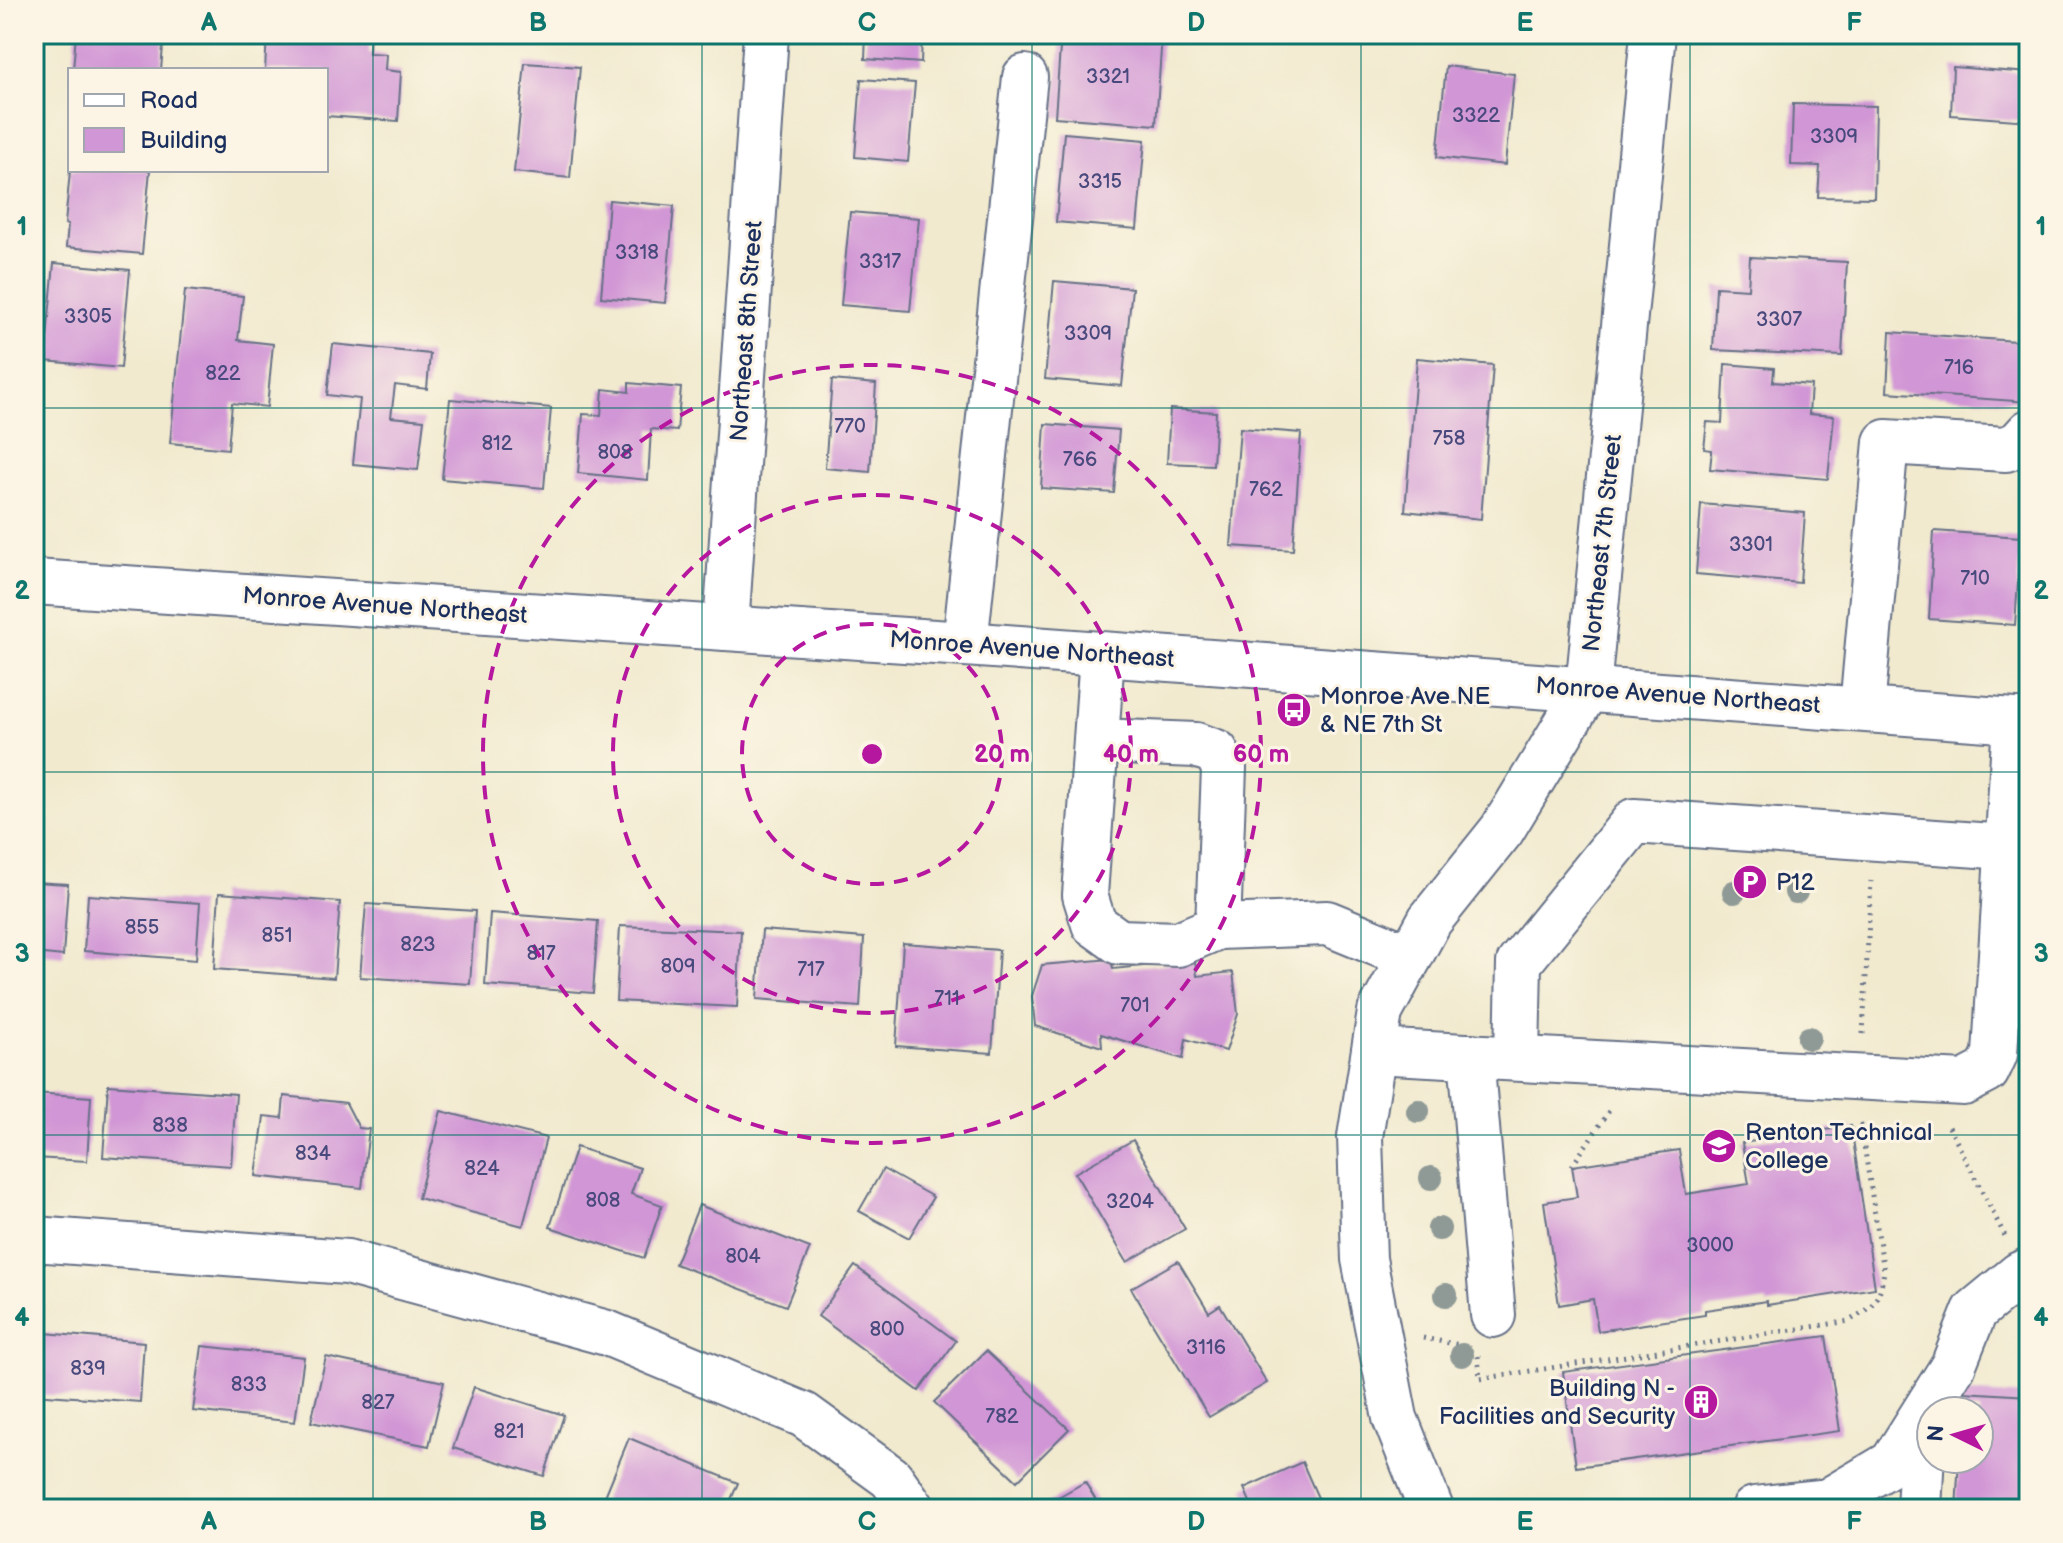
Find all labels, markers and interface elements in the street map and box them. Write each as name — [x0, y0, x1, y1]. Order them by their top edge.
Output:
text: A — [200, 8, 217, 39]
text: B — [529, 8, 547, 39]
text: C — [858, 8, 876, 39]
text: D — [1187, 8, 1205, 39]
text: E — [1517, 8, 1534, 39]
text: F — [1846, 8, 1862, 39]
house number: 3321 — [1086, 65, 1130, 89]
legend — [68, 68, 328, 172]
text: Road — [140, 86, 198, 115]
house number: 3322 — [1452, 104, 1500, 128]
house number: 3309 — [1810, 125, 1858, 149]
text: Building — [140, 126, 227, 155]
house number: 3315 — [1078, 170, 1122, 194]
text: 1 — [17, 212, 27, 243]
text: 1 — [2036, 212, 2046, 243]
street label: Northeast 8th Street — [724, 219, 769, 442]
house number: 3318 — [615, 241, 659, 265]
house number: 3317 — [859, 250, 901, 274]
house number: 3305 — [64, 305, 112, 329]
house number: 3307 — [1756, 308, 1802, 332]
house number: 3309 — [1064, 322, 1112, 346]
house number: 716 — [1944, 356, 1974, 380]
house number: 822 — [205, 362, 241, 386]
house number: 770 — [834, 415, 866, 439]
house number: 758 — [1433, 427, 1465, 451]
house number: 812 — [481, 432, 513, 456]
street label: Northeast 7th Street — [1577, 432, 1628, 653]
house number: 808 — [597, 441, 633, 465]
house number: 766 — [1063, 448, 1097, 472]
house number: 762 — [1249, 478, 1283, 502]
house number: 3301 — [1729, 533, 1773, 557]
house number: 710 — [1960, 567, 1990, 591]
text: 2 — [14, 576, 30, 607]
text: 2 — [2033, 576, 2049, 607]
street label: Monroe Avenue Northeast — [241, 581, 529, 630]
street label: Monroe Avenue Northeast — [888, 625, 1176, 674]
street label: Monroe Avenue Northeast — [1534, 671, 1822, 720]
place label: Monroe Ave NE & NE 7th St — [1320, 682, 1490, 739]
bus stop icon: Monroe Ave NE & NE 7th St — [1275, 691, 1313, 729]
centre of rings — [858, 740, 886, 768]
text: 20 m — [974, 740, 1030, 769]
text: 40 m — [1103, 740, 1159, 769]
text: 60 m — [1233, 740, 1289, 769]
parking icon: P12 — [1731, 863, 1769, 901]
place label: P12 — [1776, 868, 1815, 897]
house number: 855 — [125, 916, 159, 940]
house number: 851 — [262, 924, 292, 948]
house number: 823 — [400, 933, 436, 957]
text: 3 — [14, 939, 30, 970]
text: 3 — [2033, 939, 2049, 970]
house number: 817 — [526, 942, 556, 966]
house number: 809 — [661, 955, 695, 979]
house number: 717 — [797, 958, 825, 982]
house number: 711 — [934, 987, 960, 1011]
house number: 701 — [1120, 994, 1150, 1018]
house number: 838 — [152, 1114, 188, 1138]
place label: Renton Technical College — [1745, 1118, 1932, 1175]
school or university icon: Renton Technical College — [1700, 1127, 1738, 1165]
house number: 834 — [295, 1142, 331, 1166]
house number: 824 — [464, 1157, 500, 1181]
house number: 808 — [585, 1189, 621, 1213]
house number: 3204 — [1106, 1190, 1154, 1214]
house number: 3000 — [1686, 1234, 1734, 1258]
house number: 804 — [725, 1245, 761, 1269]
text: 4 — [14, 1303, 30, 1334]
text: 4 — [2033, 1303, 2049, 1334]
house number: 800 — [869, 1318, 905, 1342]
house number: 3116 — [1186, 1336, 1226, 1360]
house number: 839 — [70, 1357, 106, 1381]
house number: 833 — [231, 1373, 267, 1397]
place label: Building N - Facilities and Security — [1439, 1374, 1675, 1431]
building icon: Building N - Facilities and Security — [1682, 1383, 1720, 1421]
house number: 827 — [361, 1391, 395, 1415]
north arrow — [1915, 1395, 1995, 1475]
house number: 782 — [985, 1405, 1019, 1429]
house number: 821 — [494, 1420, 524, 1444]
text: N — [1922, 1424, 1951, 1443]
text: A — [200, 1507, 217, 1538]
text: B — [529, 1507, 547, 1538]
text: C — [858, 1507, 876, 1538]
text: D — [1187, 1507, 1205, 1538]
text: E — [1517, 1507, 1534, 1538]
text: F — [1846, 1507, 1862, 1538]

